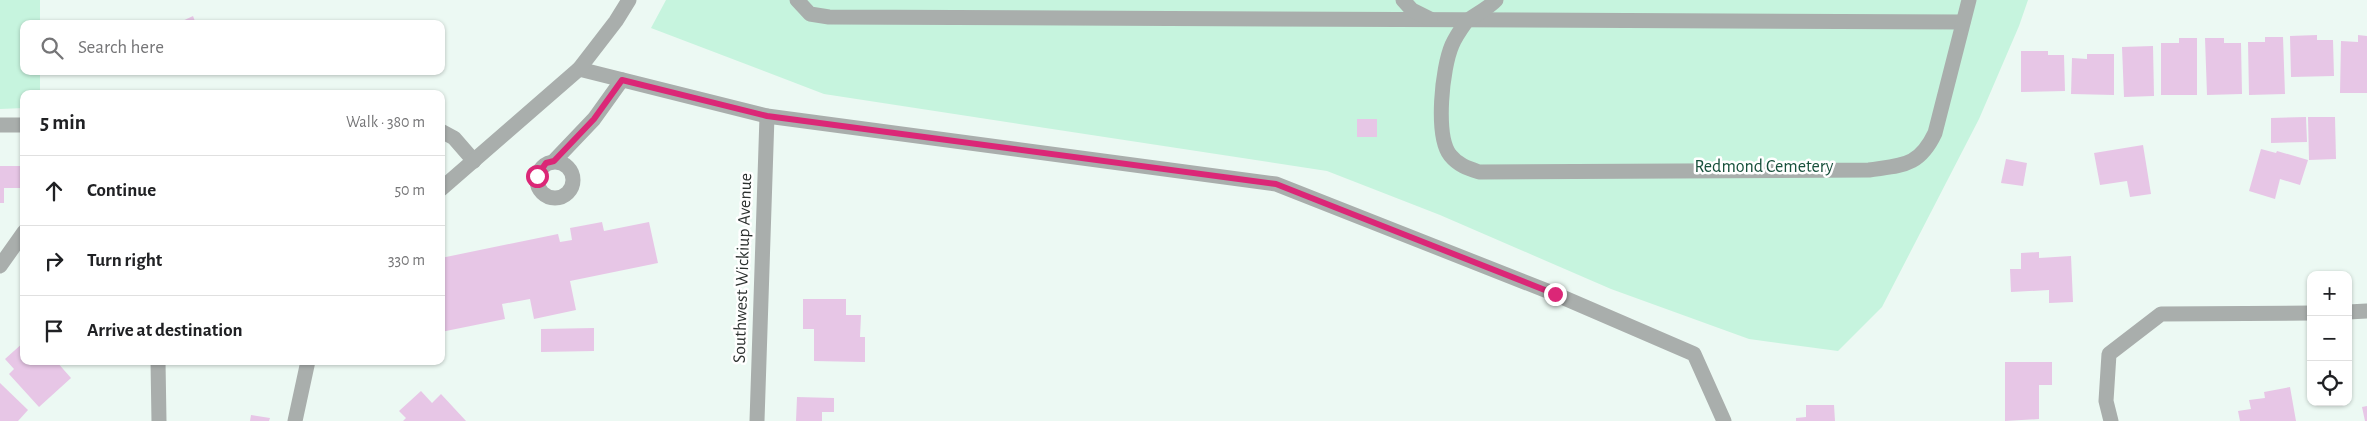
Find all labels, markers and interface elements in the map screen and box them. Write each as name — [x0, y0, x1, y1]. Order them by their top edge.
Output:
search box — [20, 20, 445, 75]
icon: search — [38, 34, 66, 62]
text: Search here — [78, 38, 164, 57]
text: 5 min — [40, 112, 86, 133]
text: Walk · 380 m — [346, 114, 425, 130]
park label: Redmond Cemetery — [1694, 158, 1834, 176]
route start — [526, 165, 549, 188]
street label: Southwest Wickiup Avenue — [731, 173, 755, 363]
icon: ahead — [40, 177, 68, 205]
text: Continue — [87, 181, 156, 200]
text: 50 m — [394, 182, 425, 198]
icon: right — [40, 247, 68, 275]
text: Turn right — [87, 251, 162, 270]
text: 330 m — [388, 252, 425, 268]
map controls — [2307, 271, 2352, 406]
button: + — [2307, 271, 2352, 316]
route end — [1544, 283, 1567, 306]
button: − — [2307, 316, 2352, 361]
icon: arrive — [40, 317, 68, 345]
text: Arrive at destination — [87, 321, 243, 340]
button: locate — [2307, 361, 2352, 406]

